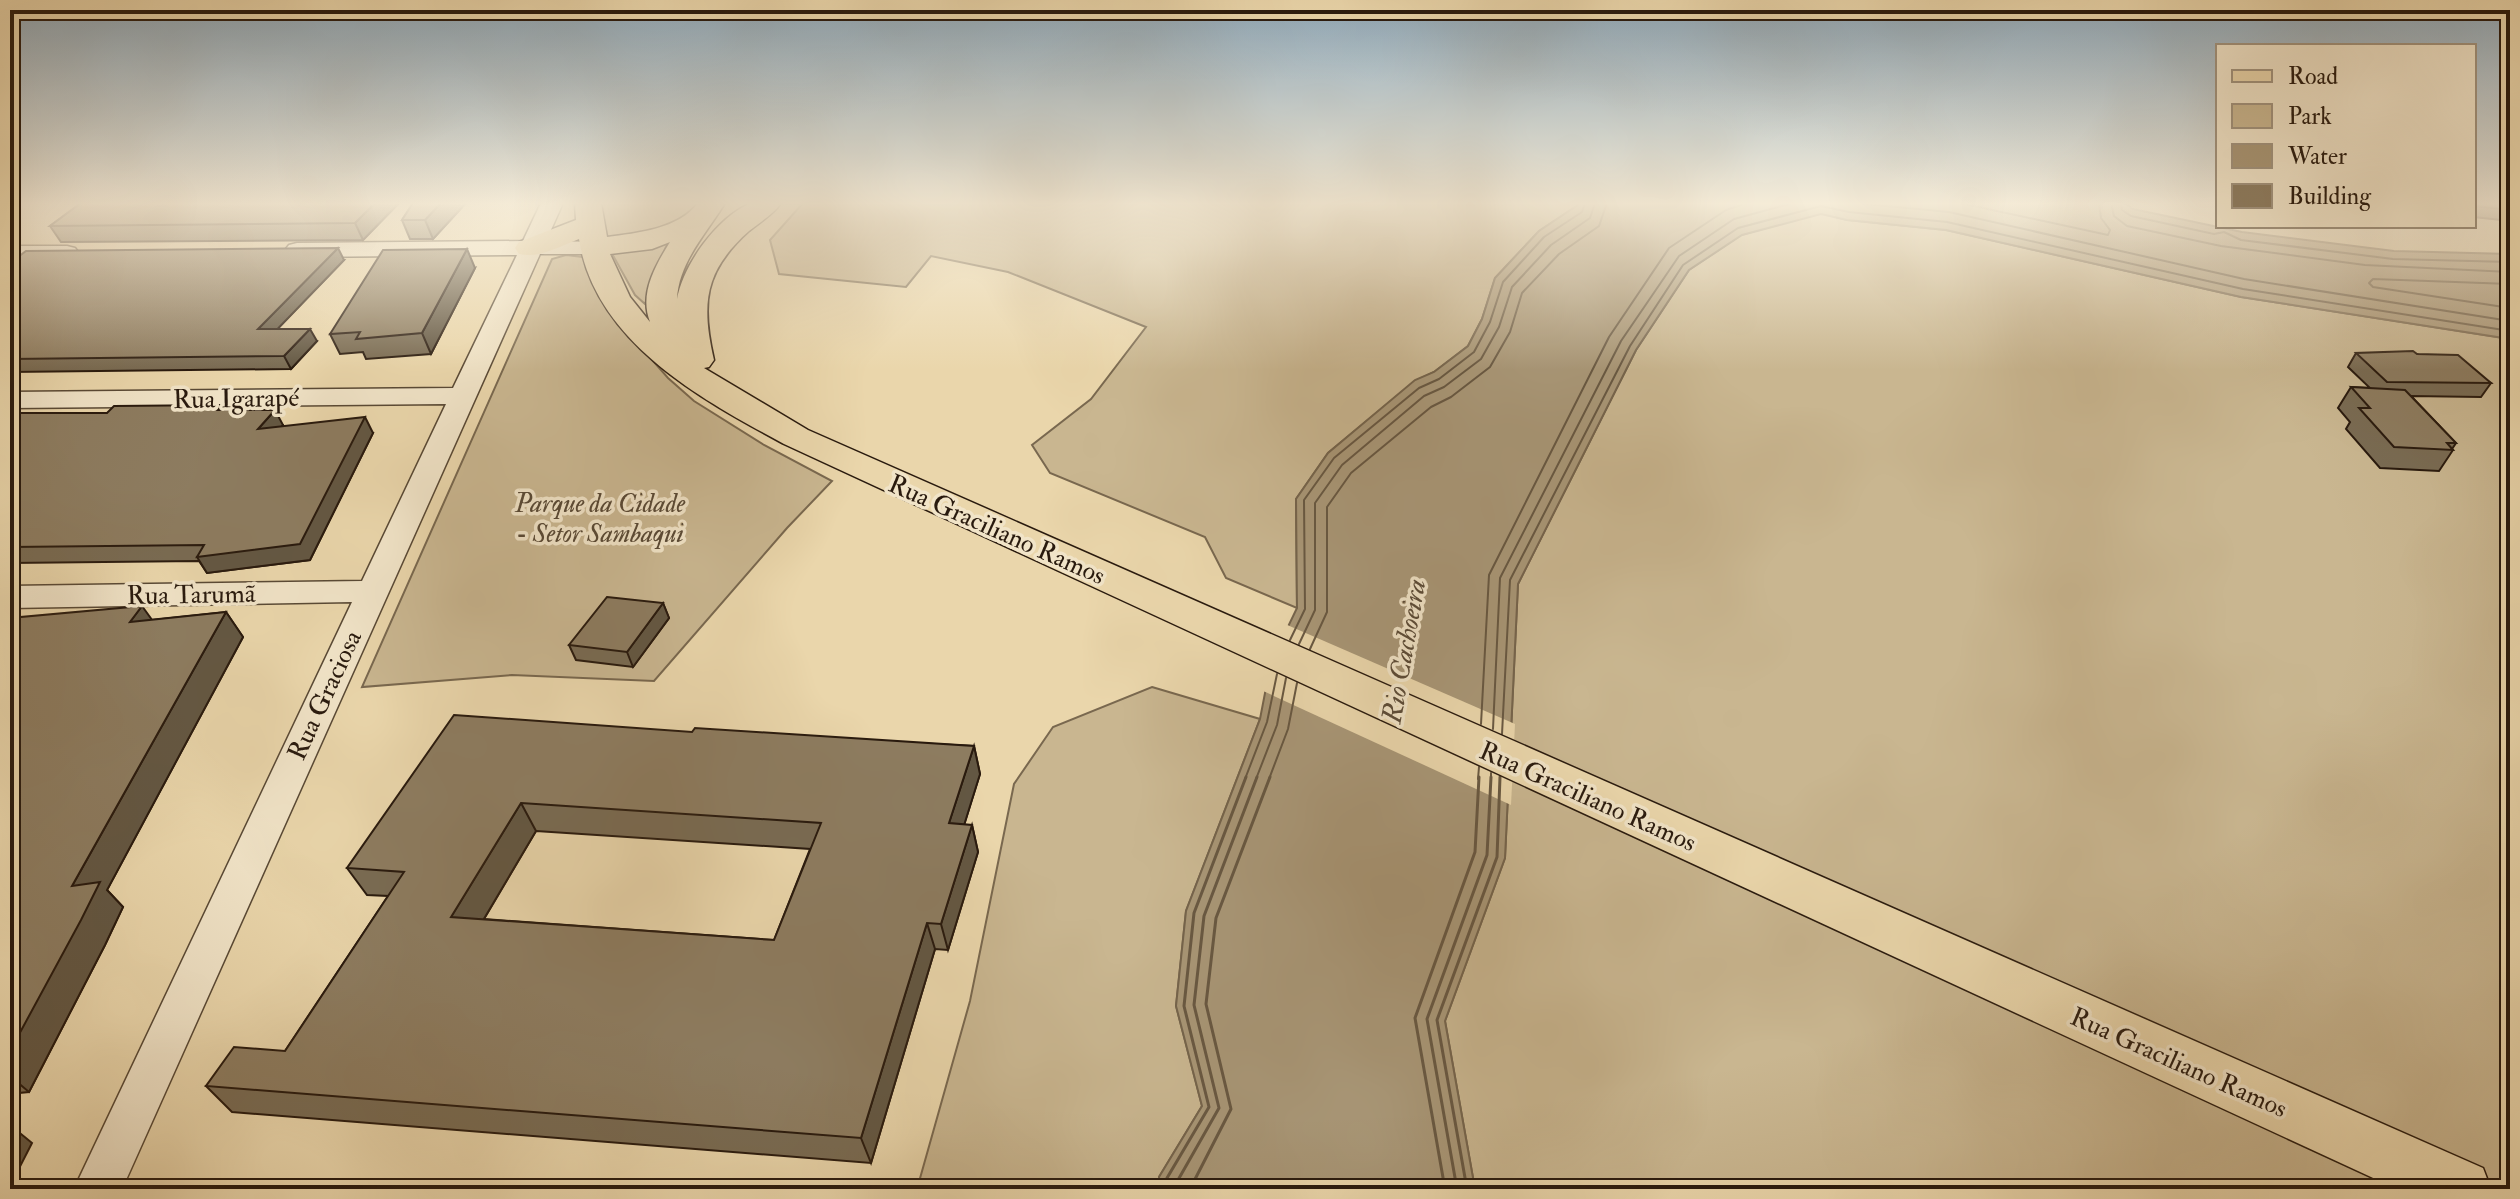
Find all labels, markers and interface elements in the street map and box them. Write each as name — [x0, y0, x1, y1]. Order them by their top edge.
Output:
legend — [2216, 44, 2476, 228]
text: Road — [2288, 61, 2338, 92]
text: Park — [2288, 101, 2332, 132]
text: Water — [2287, 141, 2347, 172]
text: Building — [2288, 181, 2372, 212]
street label: Rua Igarapé — [173, 382, 300, 417]
street label: Rua Graciliano Ramos — [883, 468, 1110, 592]
park label: Parque da Cidade - Setor Sambaqui — [514, 488, 686, 550]
water label: Rio Cachoeira — [1374, 576, 1434, 727]
street label: Rua Tarumã — [126, 578, 256, 612]
street label: Rua Graciosa — [281, 625, 369, 765]
street label: Rua Graciliano Ramos — [1474, 735, 1701, 859]
street label: Rua Graciliano Ramos — [2065, 1001, 2292, 1125]

